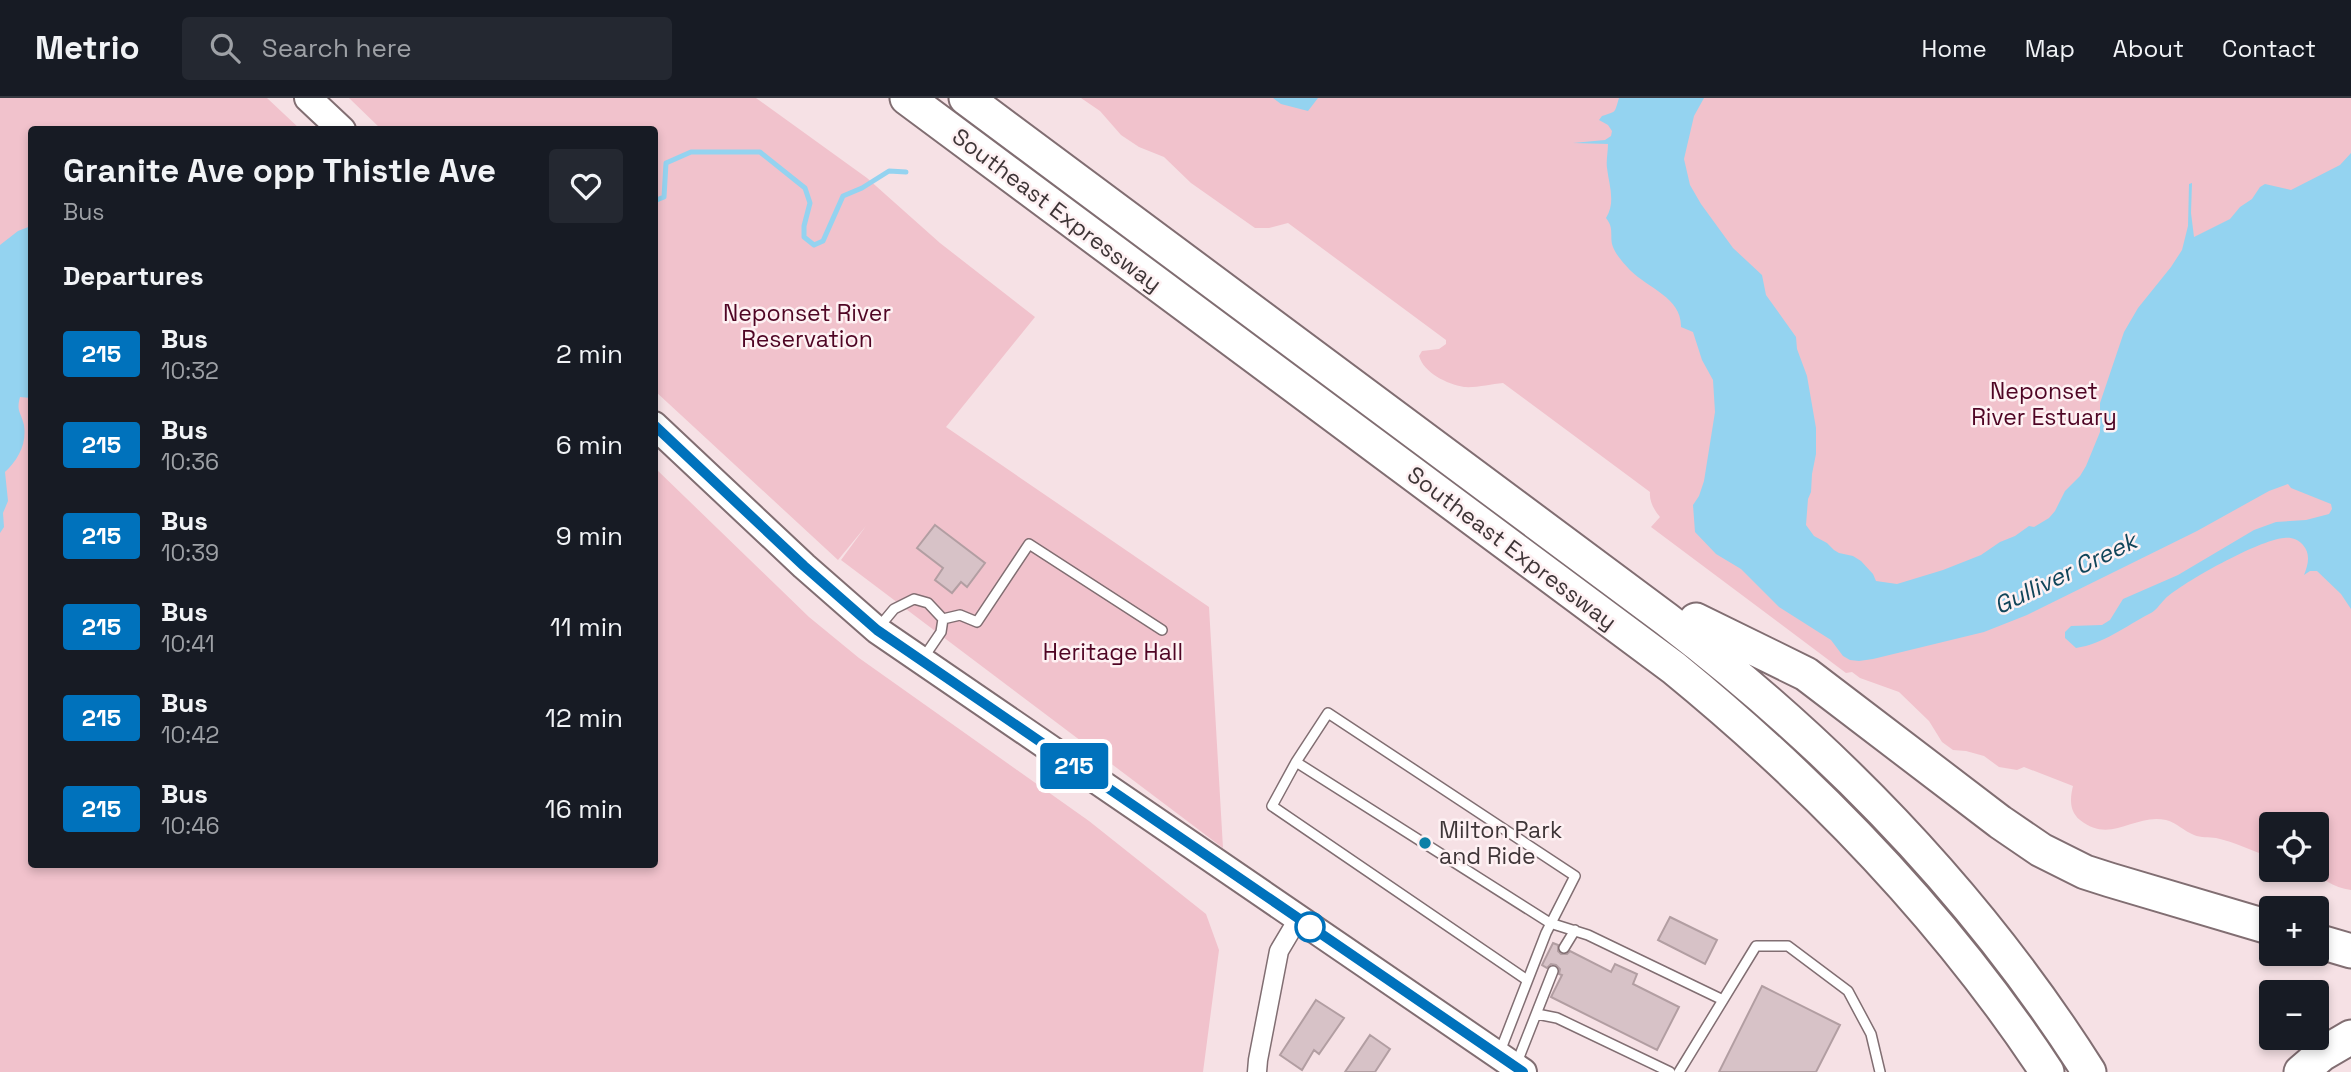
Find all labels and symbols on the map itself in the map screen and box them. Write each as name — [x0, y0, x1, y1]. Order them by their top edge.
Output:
street label: Southeast Expressway — [946, 121, 1168, 299]
park label: Neponset River Reservation — [723, 298, 891, 354]
park label: Neponset River Estuary — [1971, 376, 2117, 432]
street label: Southeast Expressway — [1401, 459, 1623, 637]
water label: Gulliver Creek — [1988, 524, 2144, 621]
park label: Heritage Hall — [1043, 637, 1183, 667]
line badge: 215 — [1034, 743, 1114, 789]
place label: Milton Park and Ride — [1439, 815, 1562, 871]
marker: Milton Park and Ride — [1417, 835, 1433, 851]
unlabelled marker — [1295, 912, 1325, 942]

